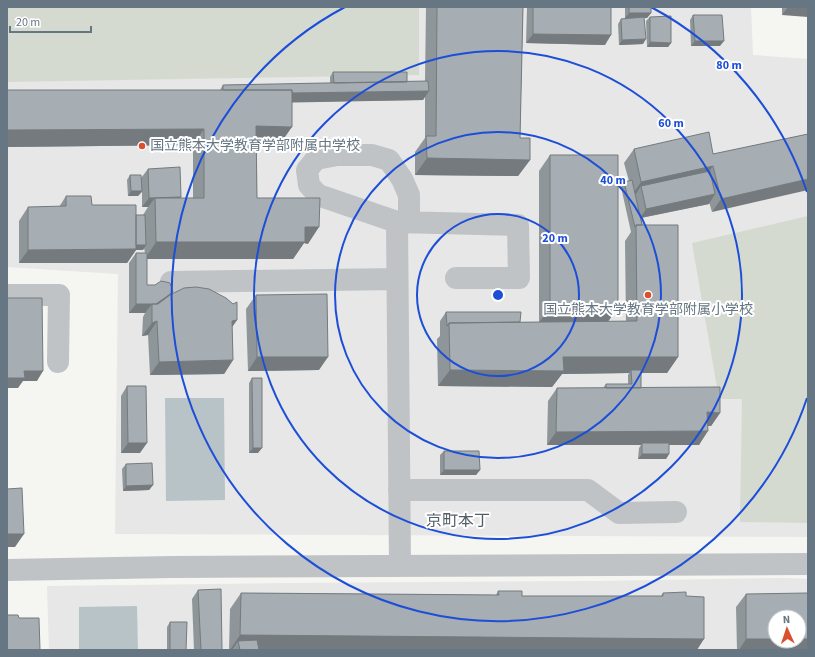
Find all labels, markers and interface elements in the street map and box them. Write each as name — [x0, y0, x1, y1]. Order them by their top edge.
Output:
scale bar — [10, 8, 91, 34]
text: 20 m — [16, 14, 40, 31]
text: 80 m — [716, 57, 742, 74]
text: 60 m — [658, 115, 684, 132]
place label: 国立熊本大学教育学部附属中学校 — [150, 136, 360, 156]
marker: 国立熊本大学教育学部附属中学校 — [137, 141, 147, 151]
text: 40 m — [600, 172, 626, 189]
text: 20 m — [542, 230, 568, 247]
centre of rings — [491, 288, 505, 302]
marker: 国立熊本大学教育学部附属小学校 — [643, 290, 653, 300]
place label: 国立熊本大学教育学部附属小学校 — [543, 300, 753, 320]
district label: 京町本丁 — [426, 510, 490, 532]
north arrow — [767, 609, 807, 649]
text: N — [782, 612, 791, 627]

